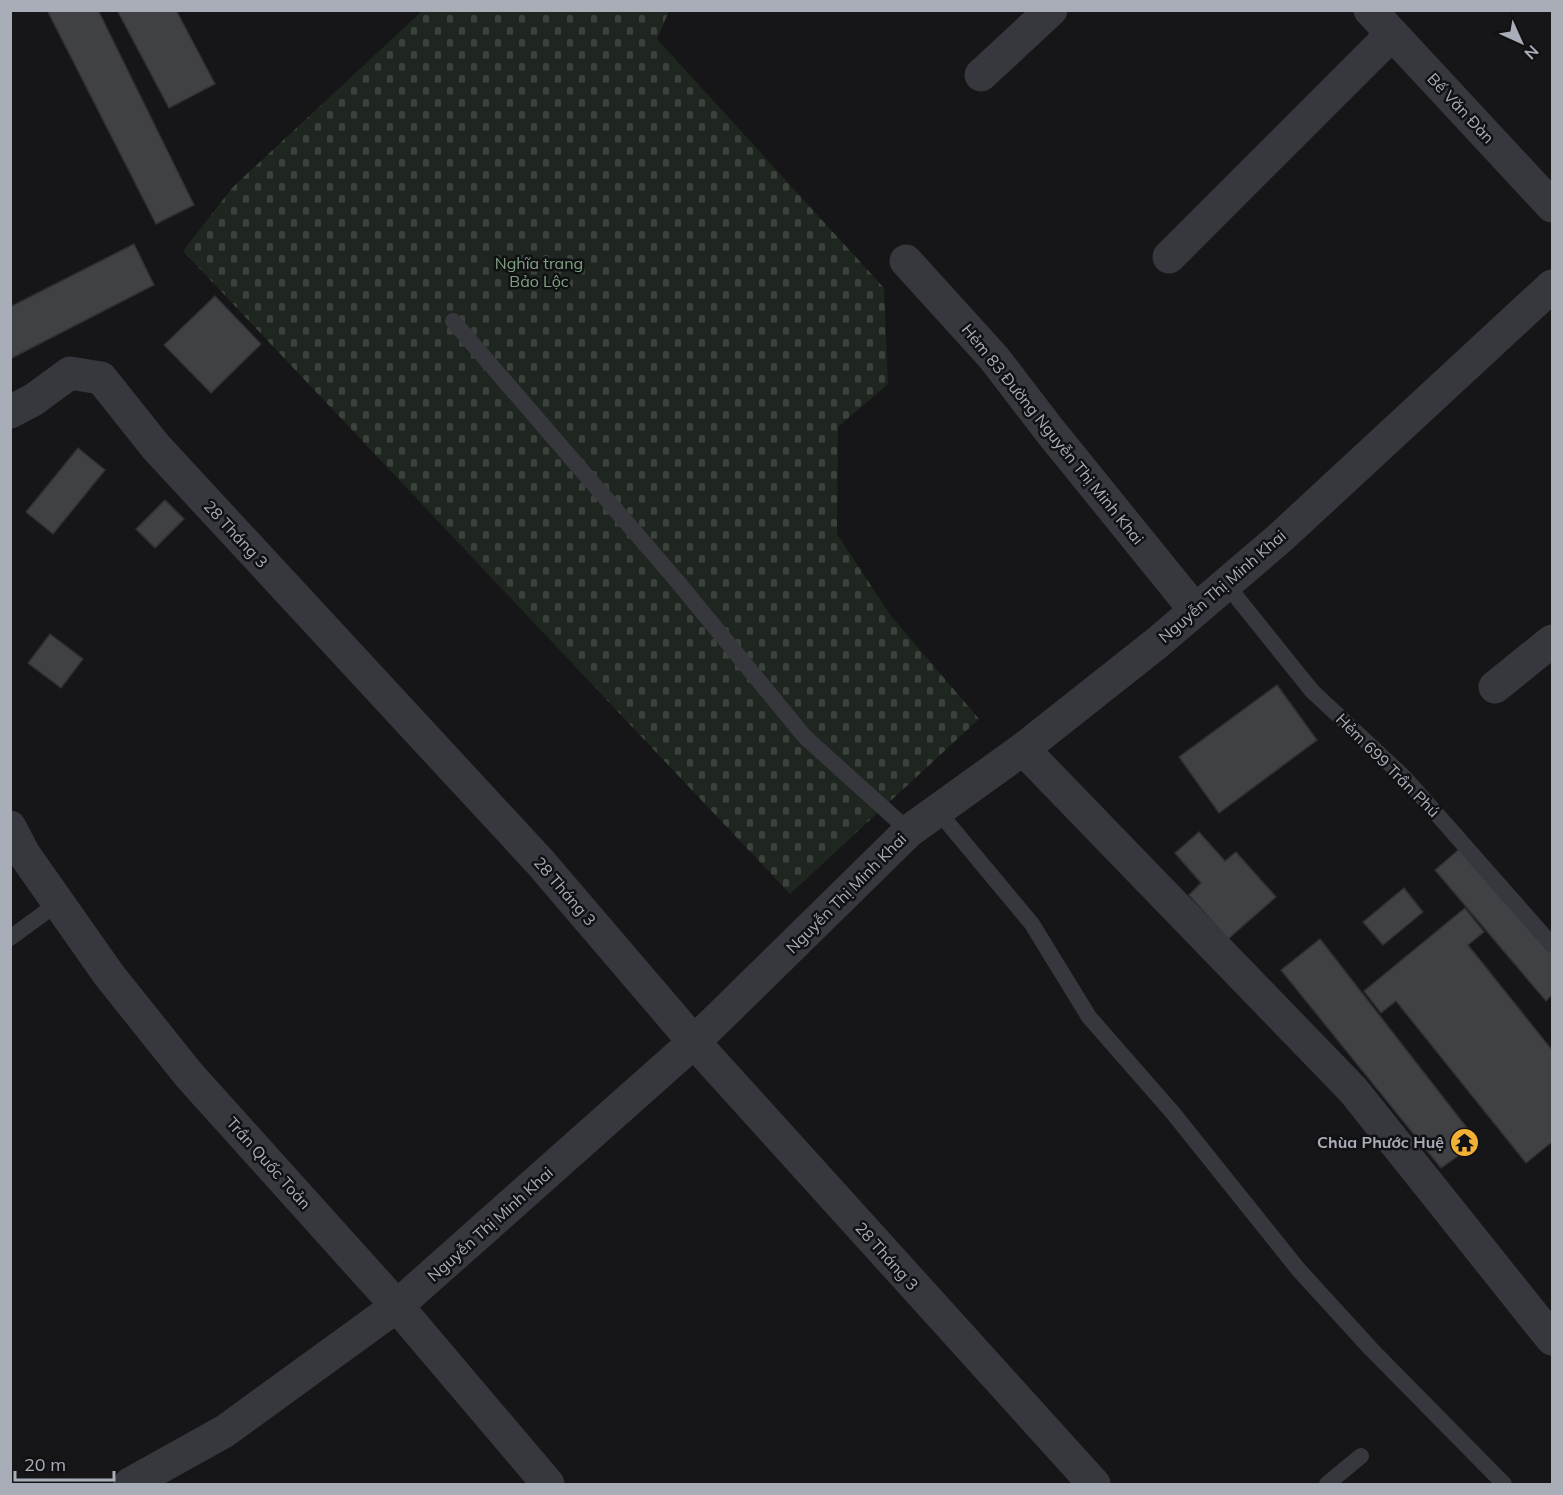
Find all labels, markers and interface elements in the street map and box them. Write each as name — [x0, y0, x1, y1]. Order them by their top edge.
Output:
north arrow — [1491, 12, 1551, 72]
text: N — [1520, 41, 1543, 64]
street label: Bế Văn Đàn — [1423, 69, 1499, 147]
park label: Nghĩa trang Bảo Lộc — [495, 253, 583, 291]
street label: Hẻm 83 Đường Nguyễn Thị Minh Khai — [958, 320, 1148, 548]
street label: 28 Tháng 3 — [200, 496, 272, 572]
street label: Nguyễn Thị Minh Khai — [1154, 525, 1290, 647]
street label: Hẻm 699 Trần Phú — [1332, 709, 1444, 821]
street label: Nguyễn Thị Minh Khai — [782, 829, 910, 957]
street label: 28 Tháng 3 — [530, 852, 600, 930]
street label: Trần Quốc Toản — [222, 1113, 316, 1213]
temple icon: Chùa Phước Huệ — [1449, 1126, 1481, 1158]
place label: Chùa Phước Huệ — [1317, 1132, 1444, 1152]
street label: Nguyễn Thị Minh Khai — [423, 1162, 557, 1286]
street label: 28 Tháng 3 — [851, 1218, 923, 1294]
scale bar — [15, 1444, 114, 1482]
text: 20 m — [24, 1453, 66, 1476]

